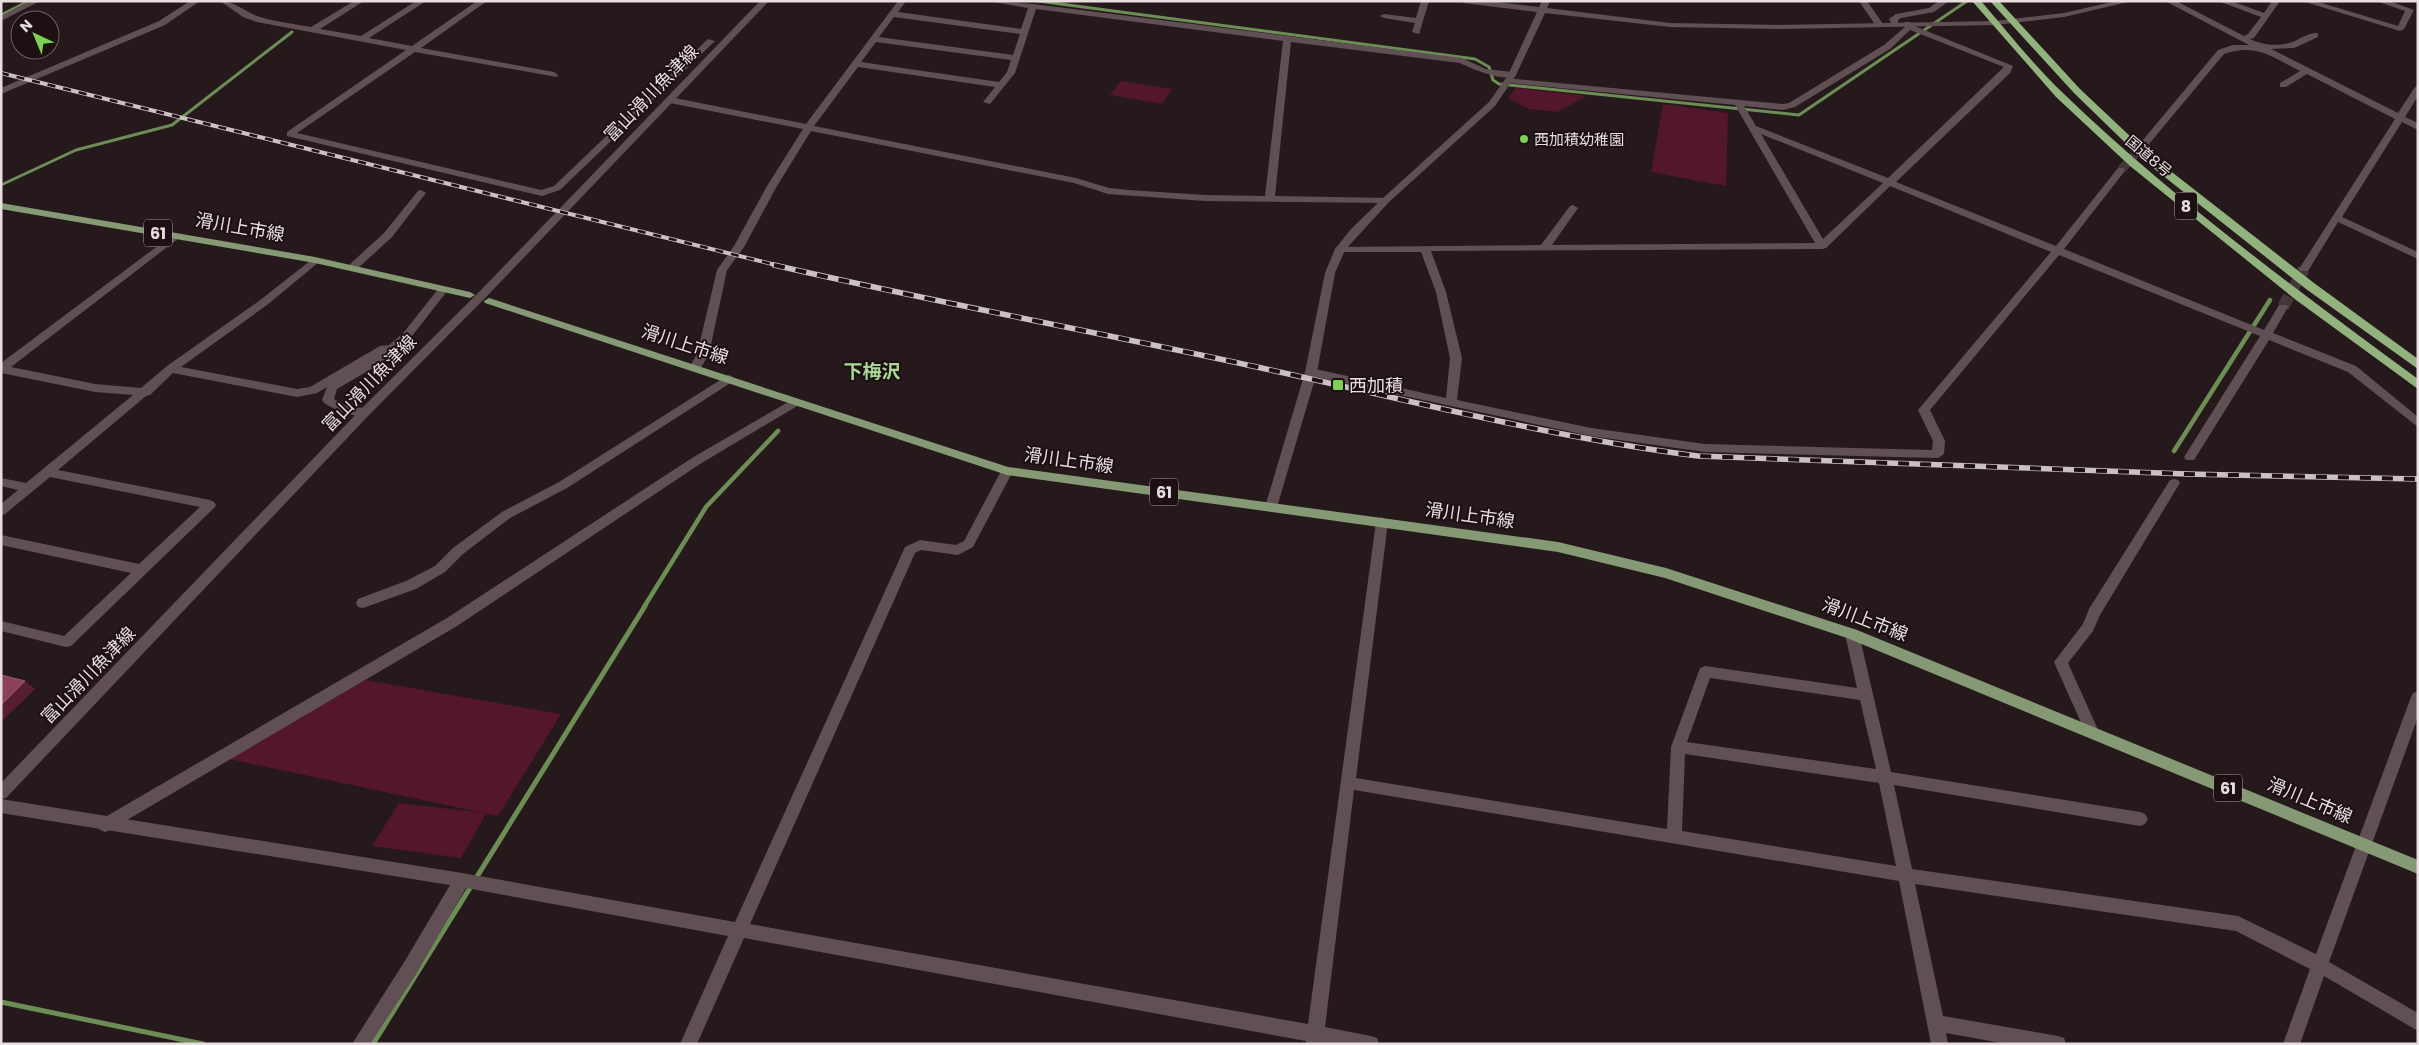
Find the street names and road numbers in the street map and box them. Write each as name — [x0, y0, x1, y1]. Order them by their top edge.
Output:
street label: 富山滑川魚津線 — [598, 39, 704, 147]
street label: 国道8号 — [2121, 130, 2177, 182]
road number: 8 — [2175, 192, 2197, 220]
street label: 滑川上市線 — [194, 207, 286, 247]
road number: 61 — [144, 220, 172, 247]
street label: 滑川上市線 — [638, 318, 732, 370]
street label: 富山滑川魚津線 — [316, 329, 422, 437]
street label: 滑川上市線 — [1023, 441, 1115, 479]
road number: 61 — [1150, 478, 1178, 506]
street label: 滑川上市線 — [1424, 496, 1516, 534]
street label: 滑川上市線 — [1819, 591, 1911, 647]
street label: 富山滑川魚津線 — [35, 621, 141, 729]
street label: 滑川上市線 — [2264, 771, 2356, 829]
road number: 61 — [2214, 774, 2242, 801]

